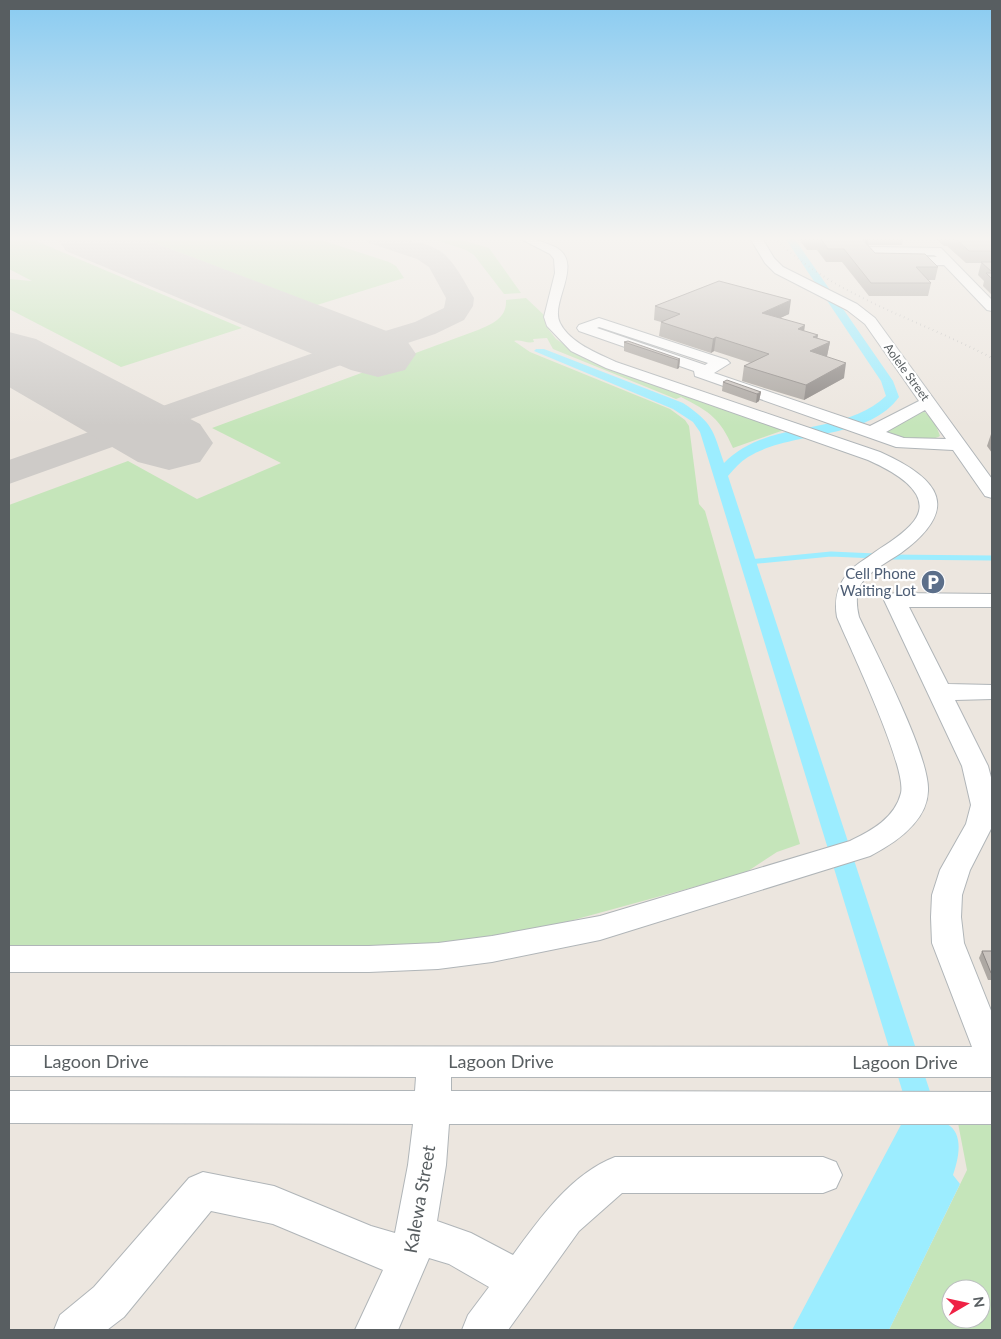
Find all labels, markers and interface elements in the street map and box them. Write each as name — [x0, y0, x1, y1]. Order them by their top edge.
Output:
street label: Aolele Street — [881, 340, 933, 404]
place label: Cell Phone Waiting Lot — [840, 564, 917, 599]
parking icon: Cell Phone Waiting Lot — [920, 569, 946, 595]
street label: Lagoon Drive — [43, 1050, 149, 1072]
street label: Lagoon Drive — [448, 1050, 554, 1072]
street label: Lagoon Drive — [852, 1051, 958, 1073]
street label: Kalewa Street — [399, 1143, 439, 1255]
north arrow — [941, 1279, 991, 1329]
text: N — [970, 1295, 989, 1309]

